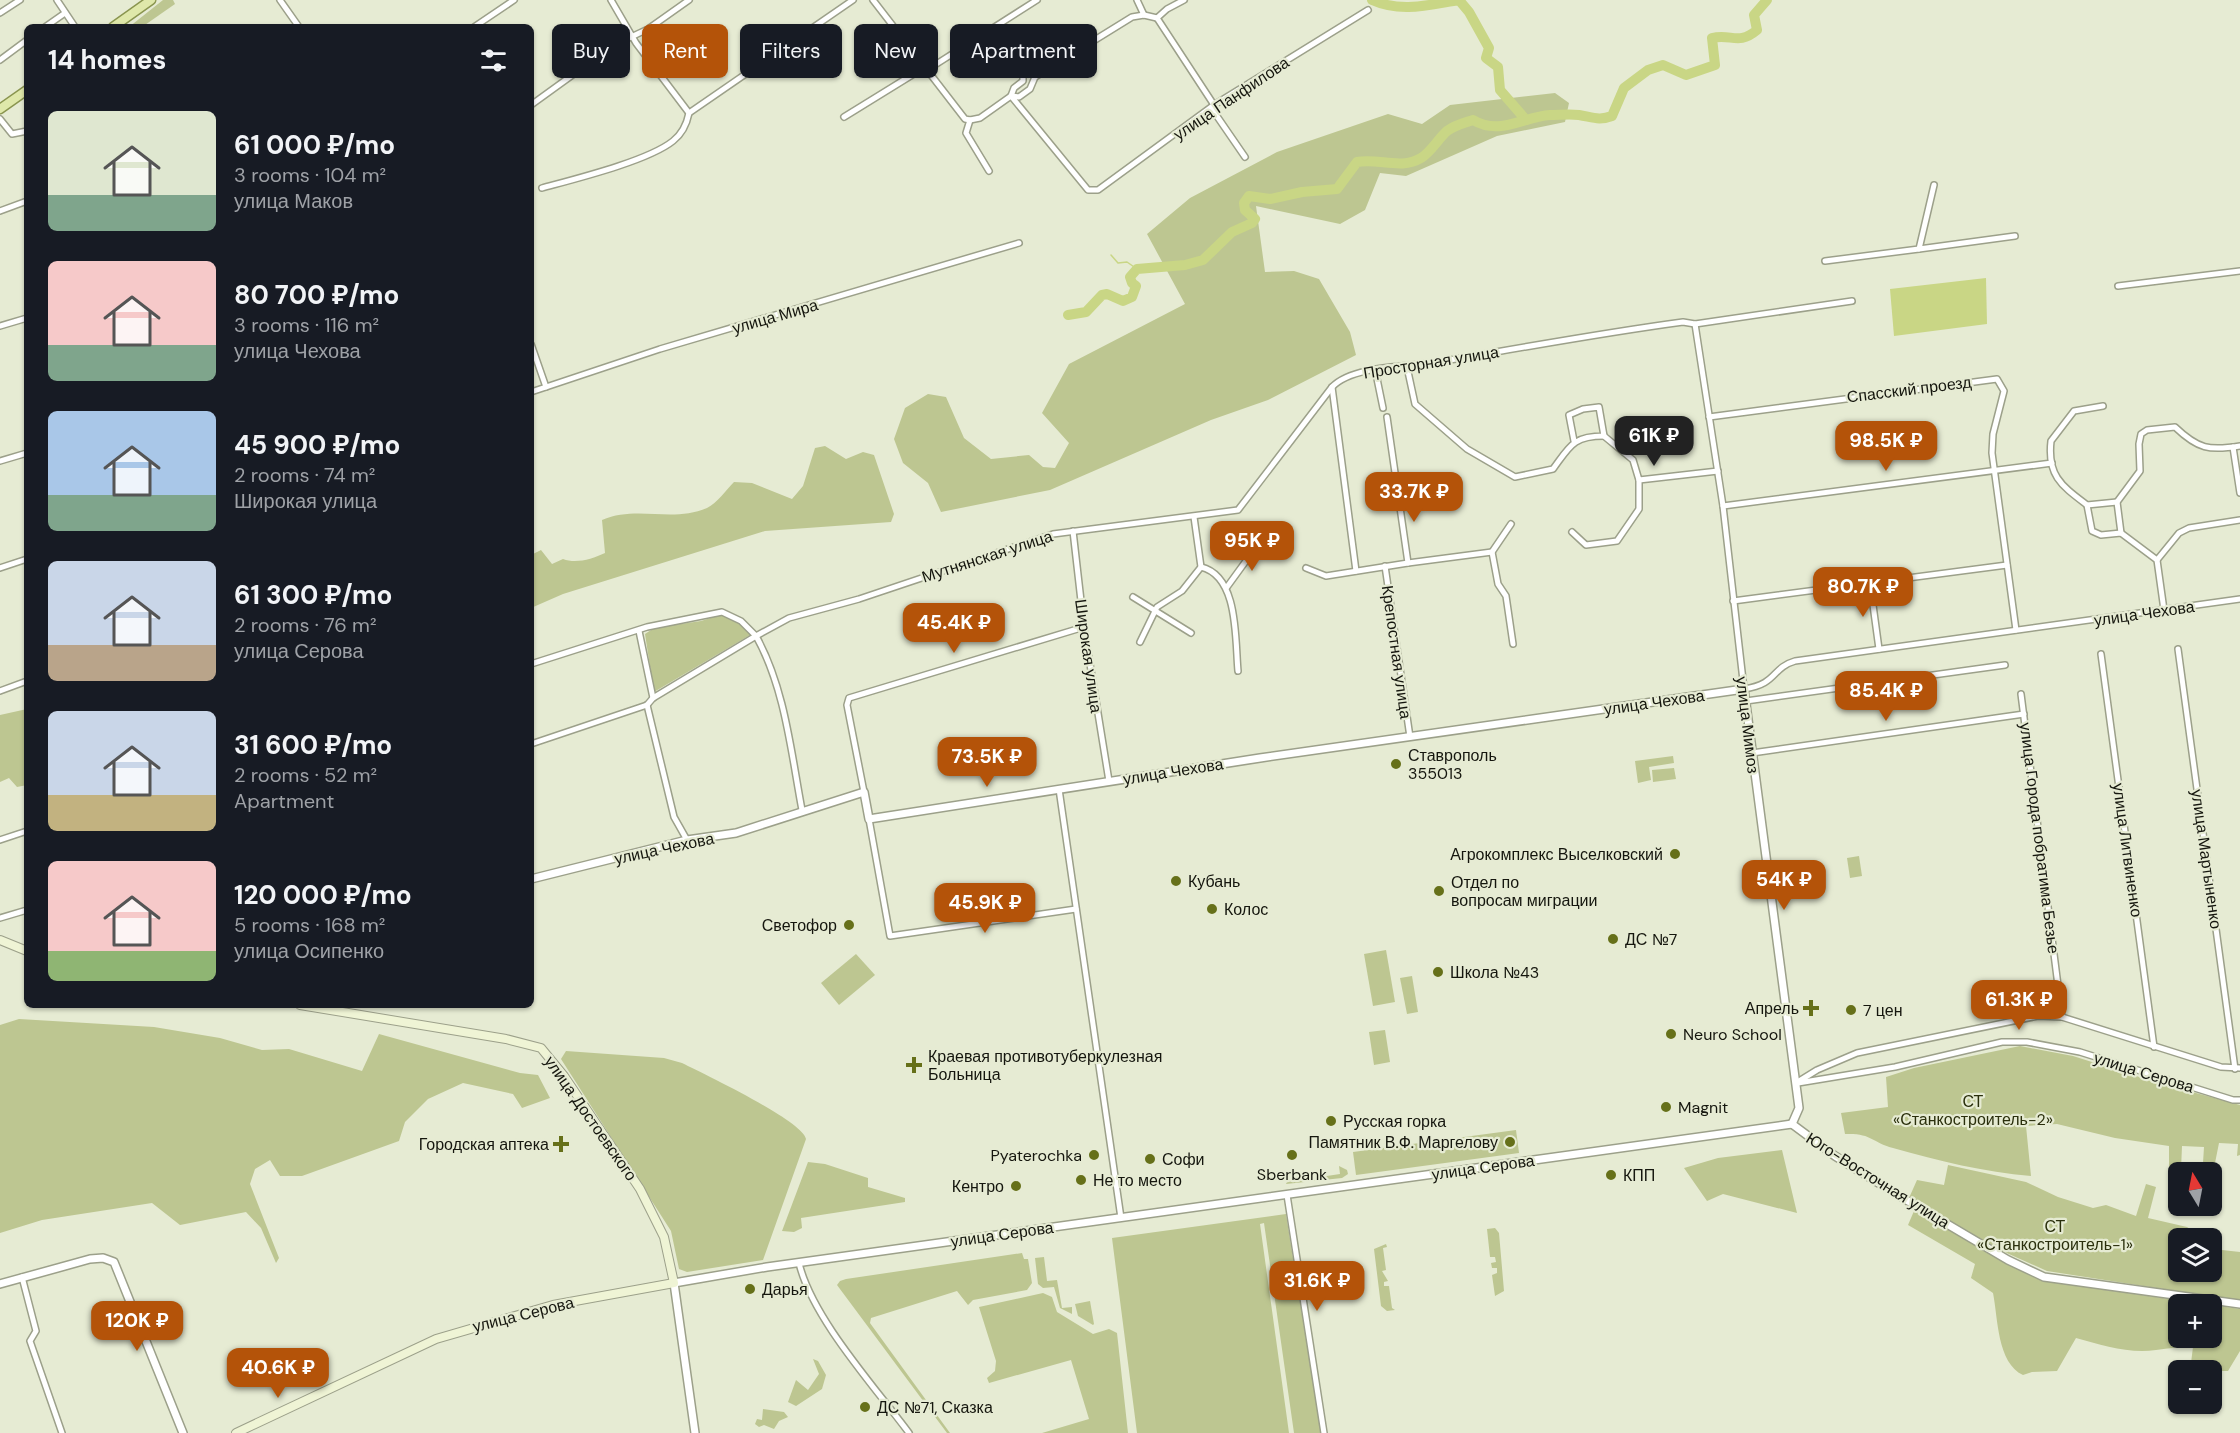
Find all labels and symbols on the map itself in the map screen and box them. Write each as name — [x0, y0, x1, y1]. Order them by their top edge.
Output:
street label: улица Панфилова — [1169, 52, 1293, 145]
street label: улица Мира — [730, 294, 821, 339]
street label: Просторная улица — [1362, 341, 1500, 384]
street label: Спасский проезд — [1845, 371, 1973, 408]
pin: 61K ₽ — [1612, 416, 1696, 467]
pin: 98.5K ₽ — [1831, 421, 1941, 472]
pin: 33.7K ₽ — [1359, 472, 1469, 523]
pin: 95K ₽ — [1210, 521, 1294, 572]
street label: Мутнянская улица — [919, 525, 1055, 588]
pin: 80.7K ₽ — [1808, 567, 1918, 618]
street label: Крепостная улица — [1377, 584, 1416, 720]
street label: улица Чехова — [2092, 596, 2196, 631]
street label: Широкая улица — [1070, 598, 1107, 714]
pin: 45.4K ₽ — [899, 603, 1009, 654]
pin: 85.4K ₽ — [1831, 671, 1941, 722]
street label: улица Мимоз — [1731, 675, 1764, 775]
street label: улица Чехова — [1602, 685, 1706, 720]
street label: улица Города побратима Безье — [2015, 721, 2064, 955]
pin: 73.5K ₽ — [932, 737, 1042, 788]
place label: Ставрополь 355013 — [1408, 745, 1497, 784]
street label: улица Чехова — [1121, 753, 1225, 790]
marker: Ставрополь 355013 — [1389, 757, 1403, 771]
street label: улица Литвиненко — [2108, 782, 2147, 919]
street label: улица Мартыненко — [2186, 788, 2227, 930]
street label: улица Чехова — [612, 828, 716, 869]
place label: Агрокомплекс Выселковский — [1450, 844, 1663, 865]
marker: Агрокомплекс Выселковский — [1668, 847, 1682, 861]
pin: 54K ₽ — [1742, 860, 1826, 911]
place label: Кубань — [1188, 871, 1240, 892]
place label: Отдел по вопросам миграции — [1451, 872, 1597, 911]
marker: Кубань — [1169, 874, 1183, 888]
pin: 45.9K ₽ — [930, 883, 1040, 934]
marker: Отдел по вопросам миграции — [1432, 884, 1446, 898]
place label: Колос — [1224, 899, 1268, 920]
marker: Колос — [1205, 902, 1219, 916]
place label: Светофор — [762, 915, 837, 936]
marker: Светофор — [842, 918, 856, 932]
place label: ДС №7 — [1625, 929, 1677, 950]
marker: ДС №7 — [1606, 932, 1620, 946]
place label: Школа №43 — [1450, 962, 1539, 983]
marker: Школа №43 — [1431, 965, 1445, 979]
pin: 61.3K ₽ — [1964, 980, 2074, 1031]
place label: Апрель — [1745, 998, 1799, 1019]
place label: 7 цен — [1863, 1000, 1903, 1021]
marker: Апрель — [1804, 1001, 1818, 1015]
marker: 7 цен — [1844, 1003, 1858, 1017]
place label: Neuro School — [1683, 1024, 1782, 1045]
marker: Neuro School — [1664, 1027, 1678, 1041]
place label: Краевая противотуберкулезная Больница — [928, 1046, 1162, 1085]
street label: улица Серова — [2091, 1047, 2197, 1098]
street label: улица Достоевского — [540, 1052, 642, 1185]
marker: Краевая противотуберкулезная Больница — [905, 1056, 923, 1074]
park label: СТ «Станкостроитель-2» — [1893, 1091, 2053, 1130]
place label: Magnit — [1678, 1097, 1728, 1118]
marker: Magnit — [1659, 1100, 1673, 1114]
place label: Русская горка — [1343, 1111, 1446, 1132]
marker: Русская горка — [1324, 1114, 1338, 1128]
street label: Юго-Восточная улица — [1802, 1128, 1954, 1233]
place label: Памятник В.Ф. Маргелову — [1308, 1132, 1498, 1153]
place label: Городская аптека — [419, 1134, 549, 1155]
marker: Памятник В.Ф. Маргелову — [1503, 1135, 1517, 1149]
marker: Городская аптека — [554, 1137, 568, 1151]
place label: Pyaterochka — [991, 1145, 1082, 1166]
marker: Pyaterochka — [1087, 1148, 1101, 1162]
marker: Sberbank — [1285, 1148, 1299, 1162]
place label: Софи — [1162, 1149, 1205, 1170]
street label: улица Серова — [1430, 1150, 1536, 1185]
marker: Софи — [1143, 1152, 1157, 1166]
north arrow — [2168, 1162, 2222, 1216]
place label: Sberbank — [1257, 1164, 1327, 1185]
place label: КПП — [1623, 1165, 1655, 1186]
marker: КПП — [1604, 1168, 1618, 1182]
place label: Не то место — [1093, 1170, 1182, 1191]
marker: Не то место — [1074, 1173, 1088, 1187]
place label: Кентро — [952, 1176, 1004, 1197]
marker: Кентро — [1009, 1179, 1023, 1193]
park label: СТ «Станкостроитель-1» — [1977, 1216, 2133, 1255]
street label: улица Серова — [949, 1217, 1055, 1252]
pin: 31.6K ₽ — [1262, 1261, 1372, 1312]
place label: Дарья — [762, 1279, 808, 1300]
marker: Дарья — [743, 1282, 757, 1296]
street label: улица Серова — [470, 1292, 576, 1337]
pin: 120K ₽ — [88, 1301, 186, 1352]
pin: 40.6K ₽ — [223, 1348, 333, 1399]
place label: ДС №71, Сказка — [877, 1397, 993, 1418]
marker: ДС №71, Сказка — [858, 1400, 872, 1414]

